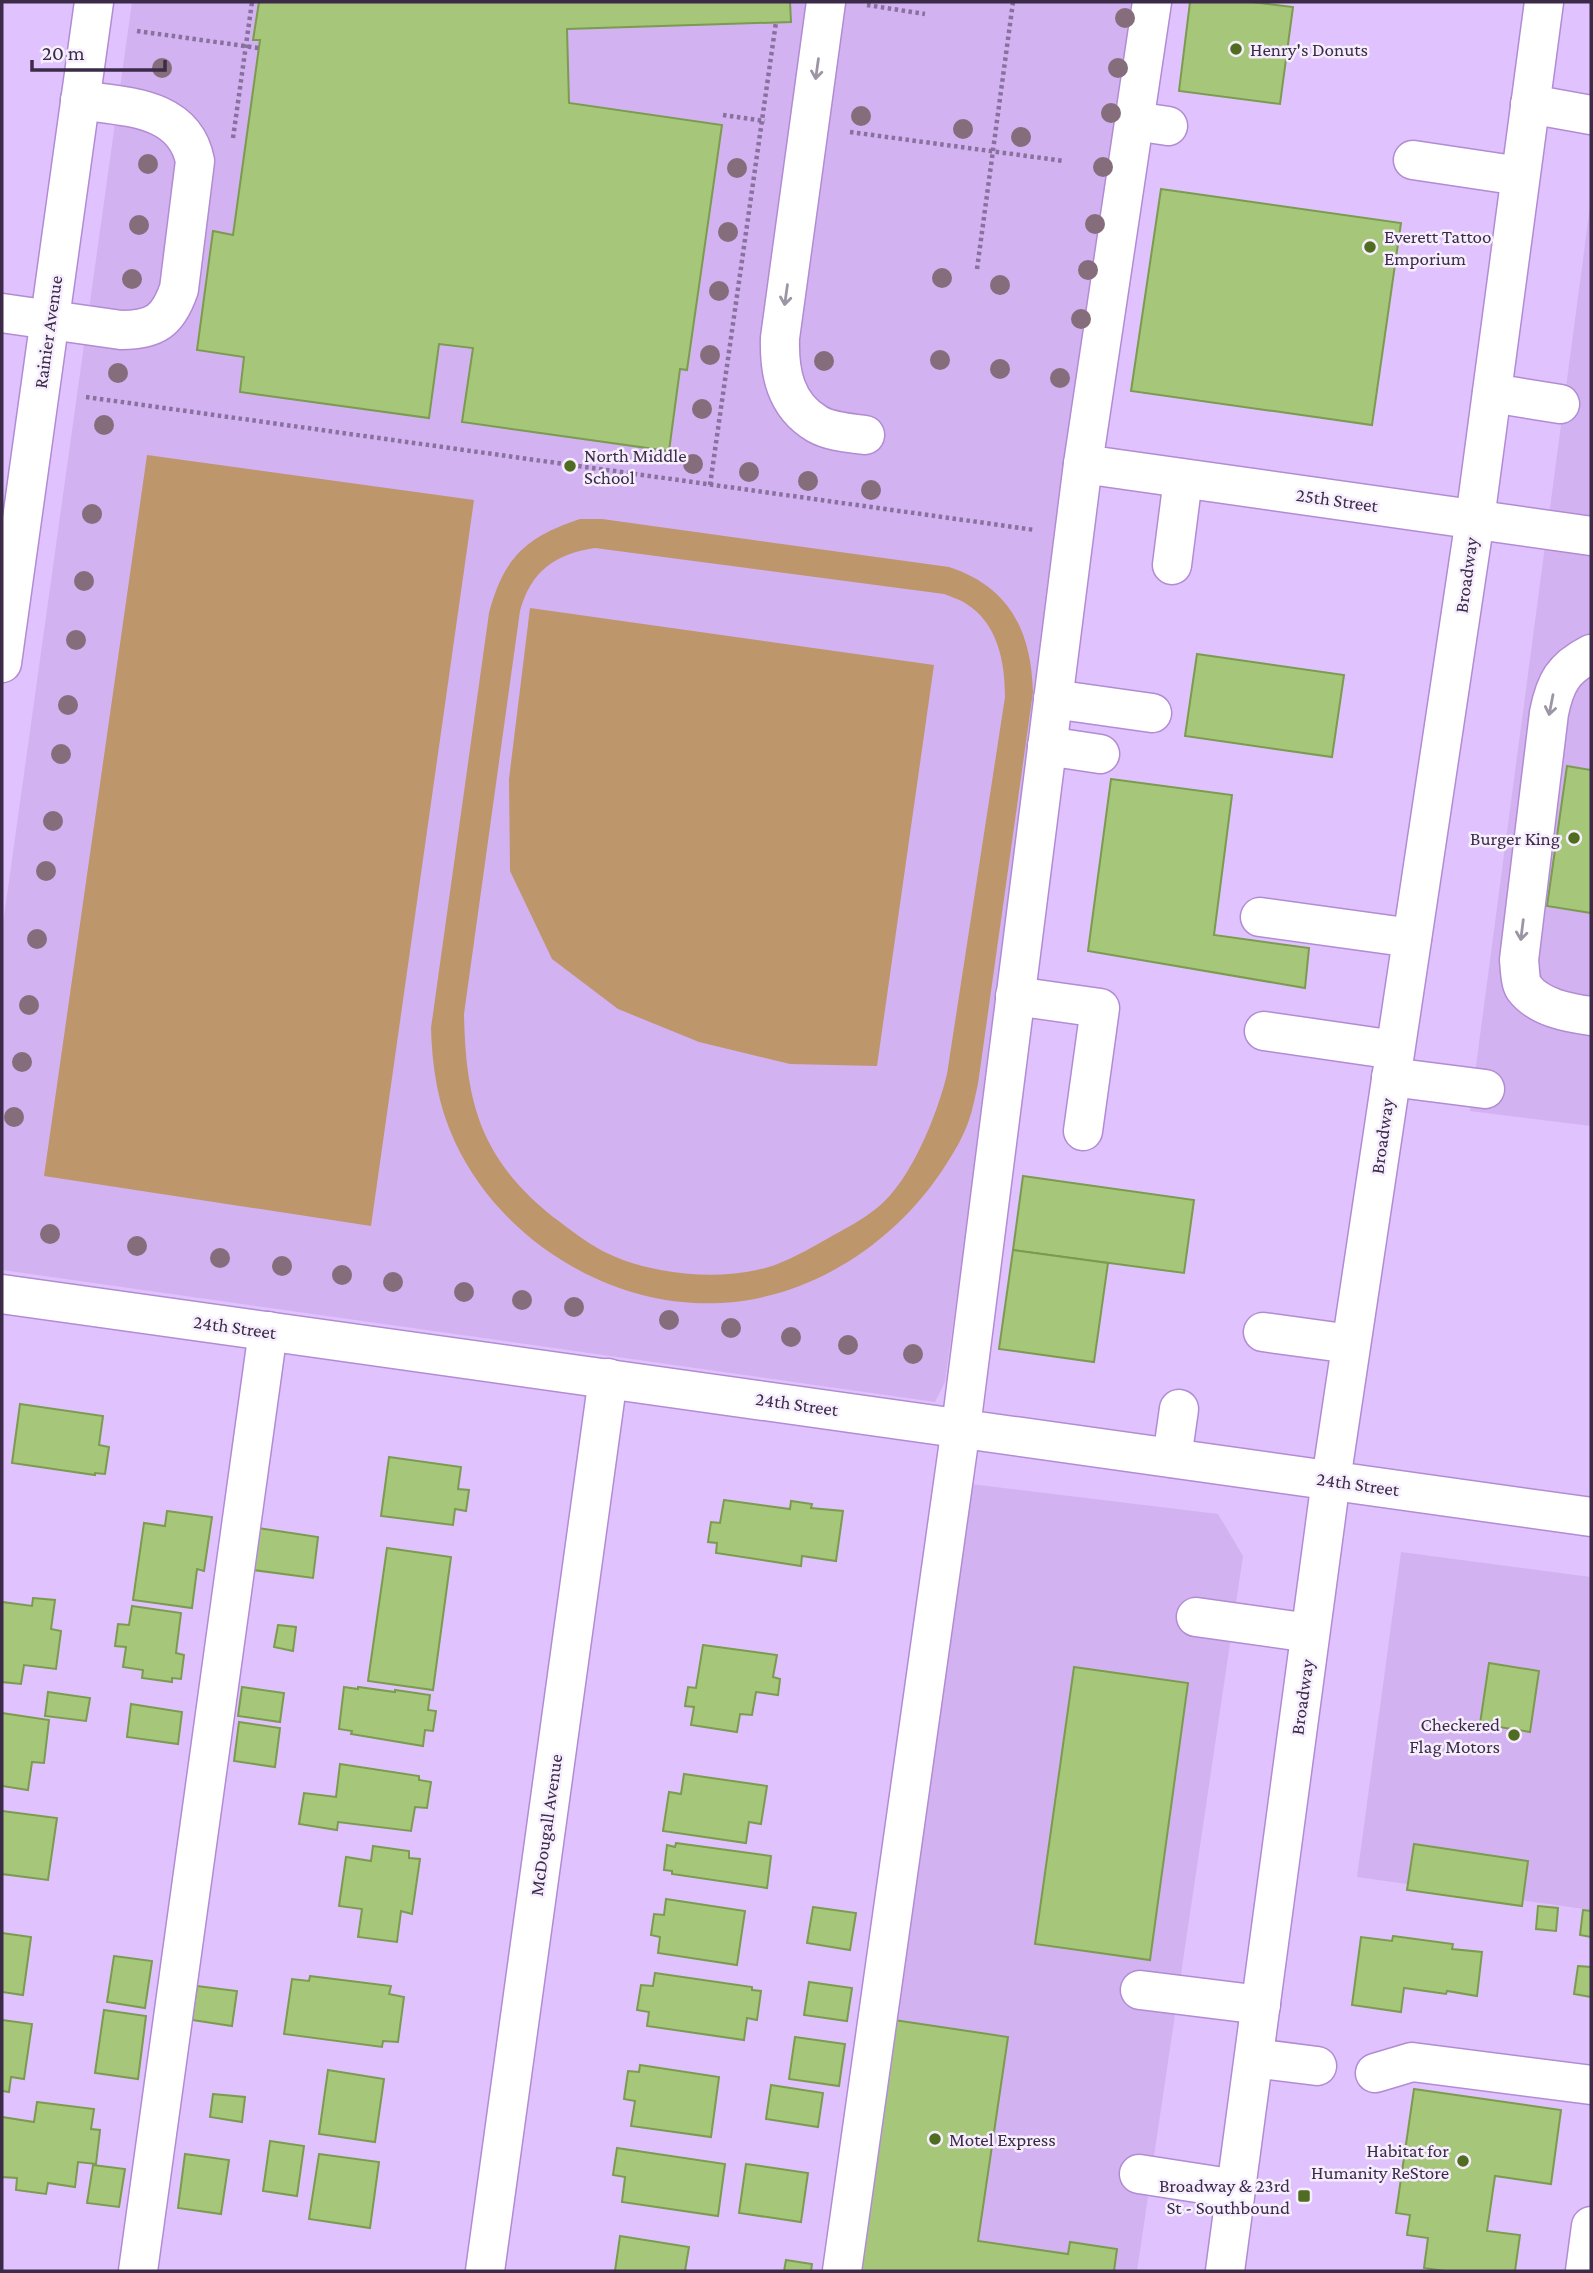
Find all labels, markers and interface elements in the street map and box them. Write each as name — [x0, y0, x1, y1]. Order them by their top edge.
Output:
scale bar — [32, 28, 164, 72]
place label: Henry's Donuts — [1250, 39, 1368, 60]
text: 20 m — [42, 41, 85, 65]
marker: Henry's Donuts — [1228, 41, 1244, 57]
one-way arrow — [810, 58, 823, 80]
place label: Everett Tattoo Emporium — [1384, 226, 1491, 269]
marker: Everett Tattoo Emporium — [1362, 239, 1378, 255]
street label: Rainier Avenue — [30, 274, 66, 390]
one-way arrow — [779, 283, 792, 306]
place label: North Middle School — [584, 445, 687, 488]
marker: North Middle School — [562, 458, 578, 474]
street label: 25th Street — [1295, 484, 1380, 516]
street label: Broadway — [1450, 536, 1482, 614]
one-way arrow — [1544, 693, 1558, 716]
place label: Burger King — [1470, 828, 1560, 849]
marker: Burger King — [1566, 830, 1582, 846]
one-way arrow — [1516, 918, 1529, 941]
street label: Broadway — [1366, 1097, 1398, 1175]
street label: 24th Street — [192, 1311, 278, 1343]
street label: 24th Street — [754, 1388, 840, 1420]
street label: 24th Street — [1315, 1468, 1401, 1500]
street label: Broadway — [1286, 1658, 1318, 1736]
place label: Checkered Flag Motors — [1409, 1714, 1500, 1757]
marker: Checkered Flag Motors — [1506, 1727, 1522, 1743]
street label: McDougall Avenue — [526, 1753, 566, 1897]
place label: Motel Express — [949, 2129, 1056, 2150]
marker: Motel Express — [927, 2131, 943, 2147]
place label: Habitat for Humanity ReStore — [1311, 2140, 1449, 2183]
marker: Habitat for Humanity ReStore — [1455, 2153, 1471, 2169]
place label: Broadway & 23rd St - Southbound — [1159, 2175, 1290, 2218]
marker: Broadway & 23rd St - Southbound — [1296, 2188, 1312, 2204]

